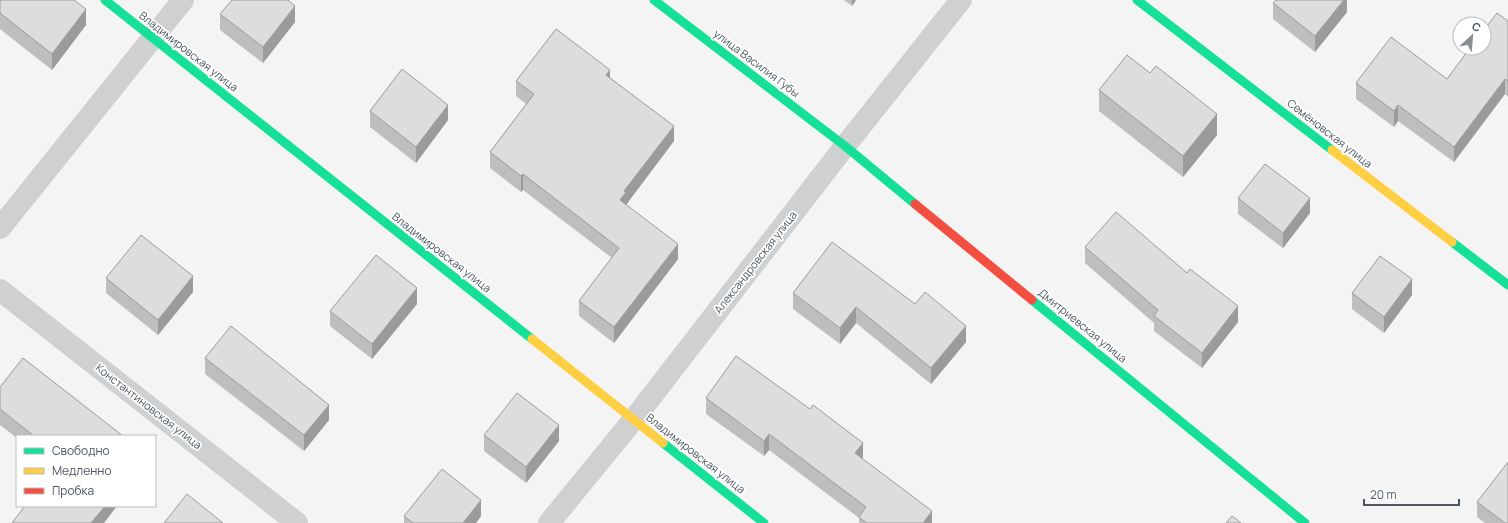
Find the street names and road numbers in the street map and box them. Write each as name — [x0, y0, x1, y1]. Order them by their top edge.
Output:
street label: Владимировская улица — [136, 8, 242, 94]
street label: улица Василия Губы — [711, 26, 803, 100]
street label: Семёновская улица — [1284, 95, 1376, 171]
street label: Александровская улица — [710, 208, 800, 316]
street label: Владимировская улица — [389, 209, 495, 295]
street label: Дмитриевская улица — [1036, 285, 1130, 365]
street label: Константиновская улица — [93, 360, 205, 452]
street label: Владимировская улица — [643, 410, 749, 496]

